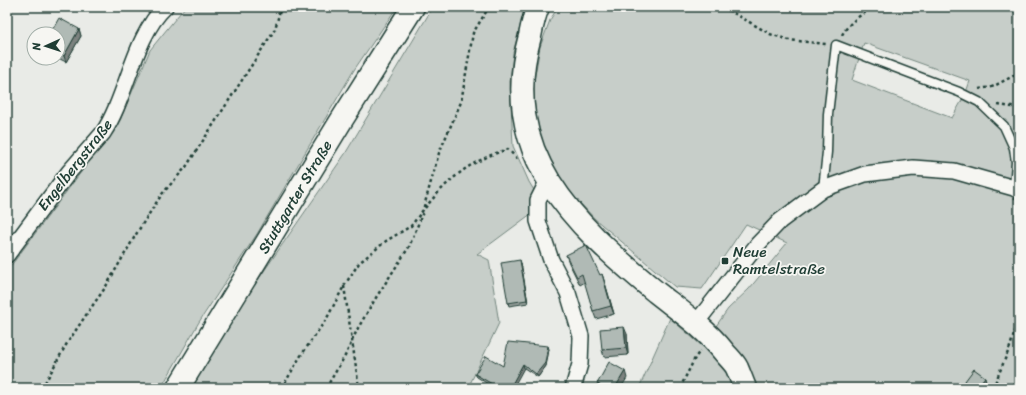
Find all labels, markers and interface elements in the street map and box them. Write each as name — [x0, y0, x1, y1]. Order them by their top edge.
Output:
north arrow — [26, 26, 66, 66]
text: N — [27, 42, 46, 52]
street label: Engelbergstraße — [31, 113, 120, 217]
street label: Stuttgarter Straße — [251, 135, 339, 259]
place label: Neue Ramtelstraße — [733, 239, 825, 282]
marker: Neue Ramtelstraße — [720, 256, 730, 266]

